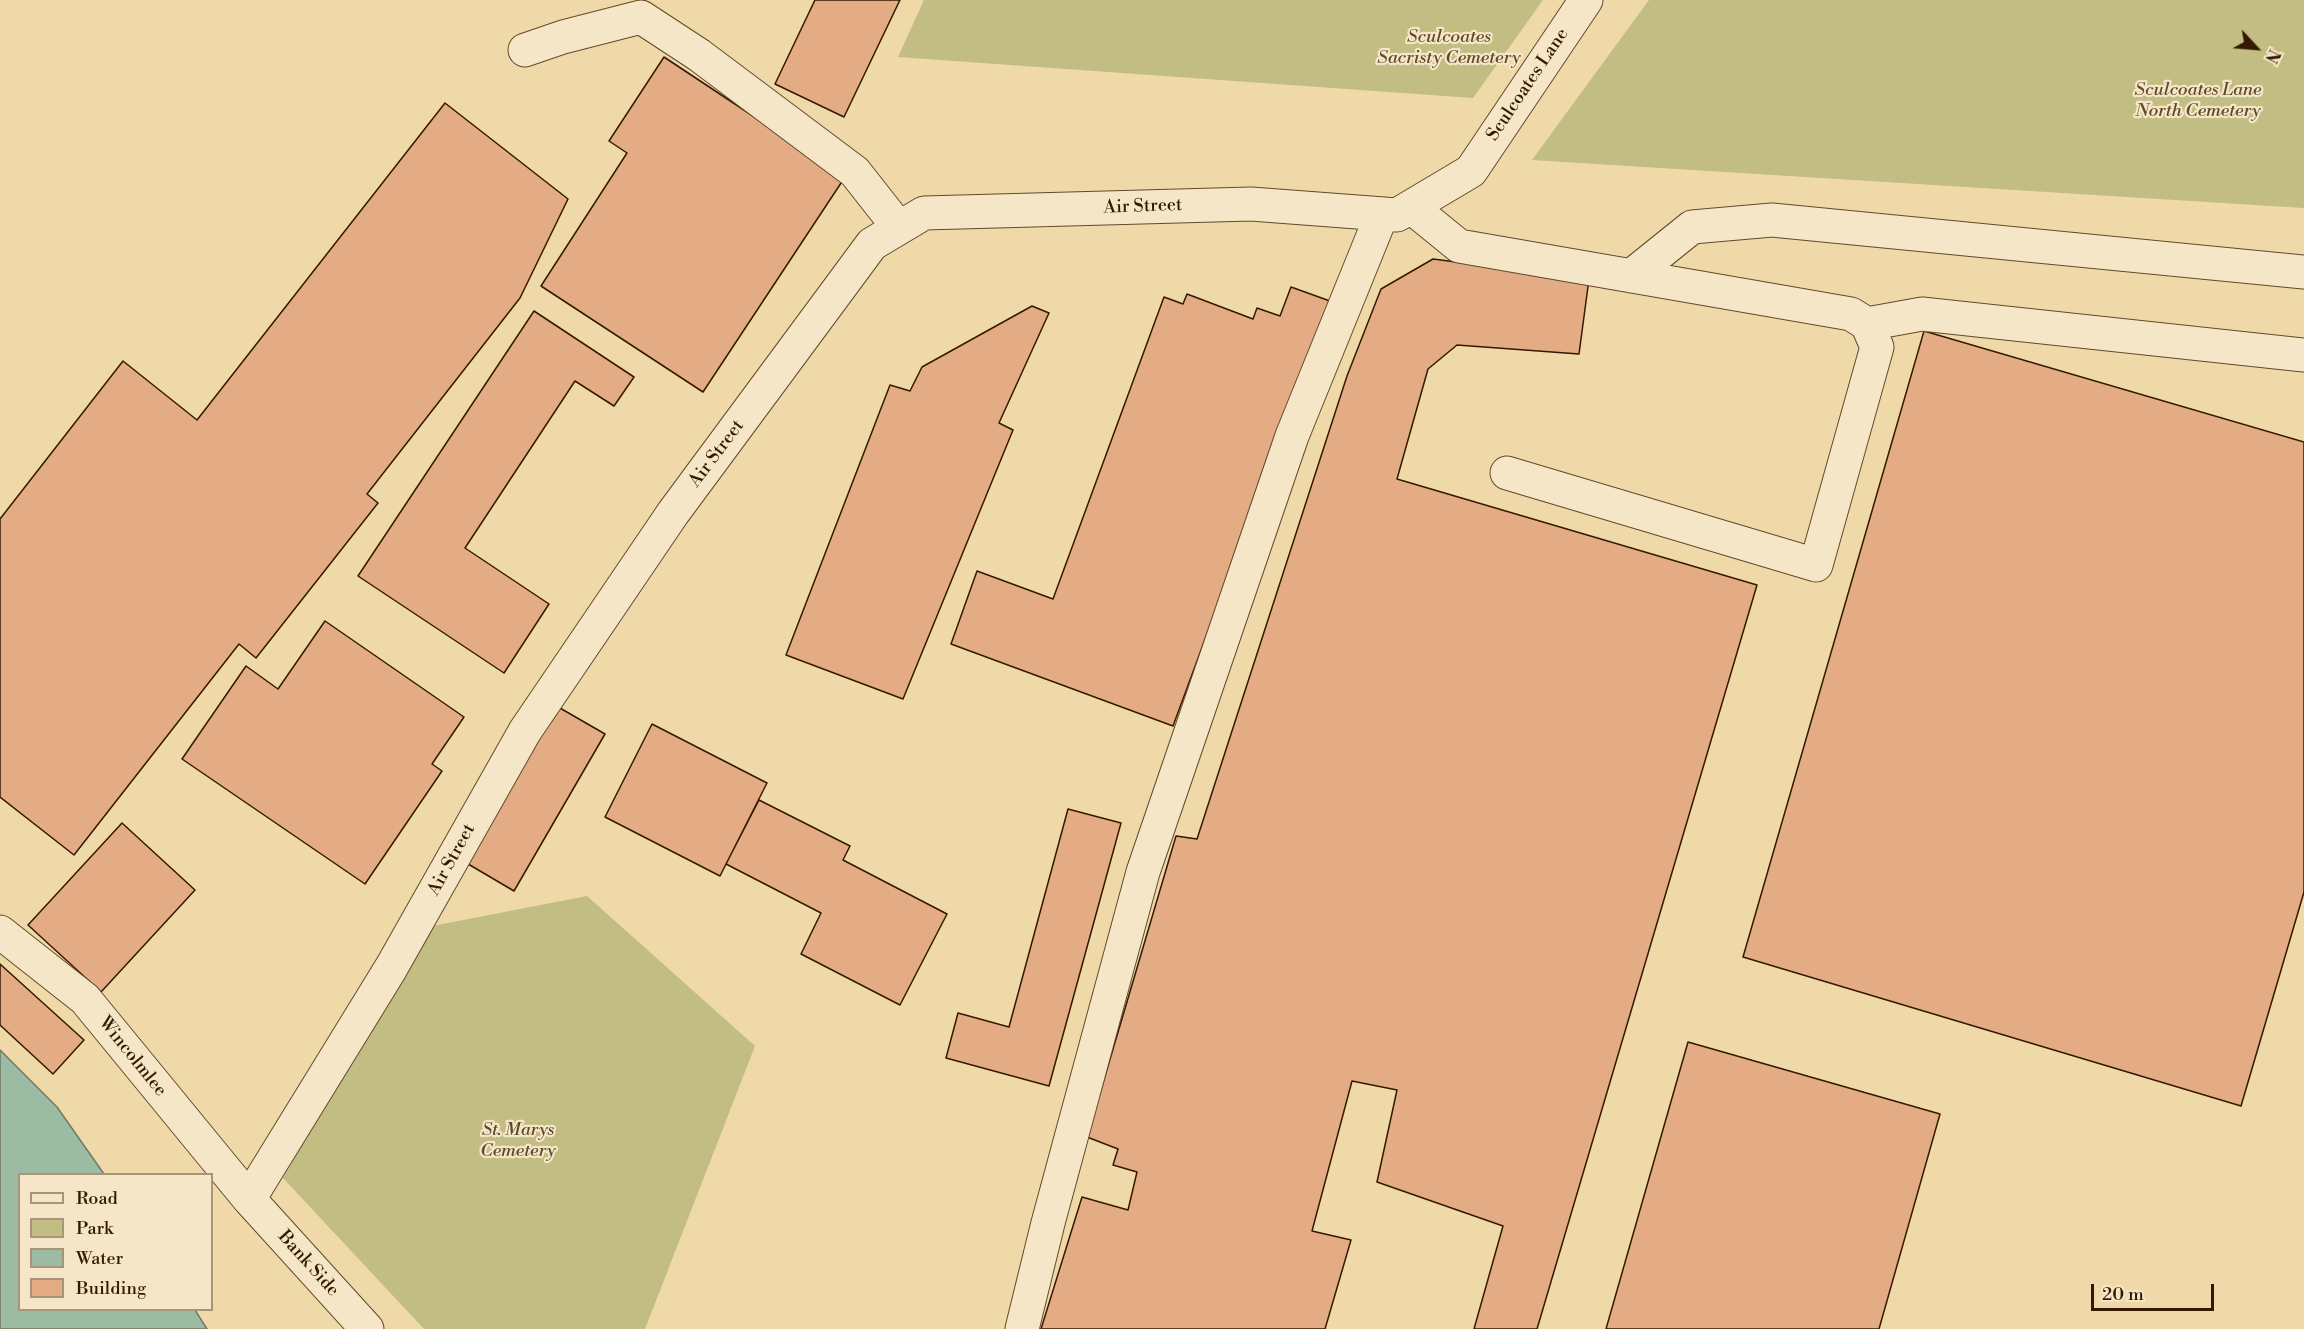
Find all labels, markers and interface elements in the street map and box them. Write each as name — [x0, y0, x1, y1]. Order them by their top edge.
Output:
north arrow — [2226, 18, 2286, 78]
street label: Sculcoates Lane — [1482, 25, 1574, 145]
park label: Sculcoates Sacristy Cemetery — [1377, 27, 1521, 70]
text: N — [2260, 46, 2284, 66]
park label: Sculcoates Lane North Cemetery — [2135, 80, 2261, 122]
street label: Air Street — [1103, 195, 1183, 219]
street label: Air Street — [685, 416, 749, 492]
street label: Air Street — [423, 820, 481, 900]
street label: Wincolmlee — [93, 1013, 171, 1101]
park label: St. Marys Cemetery — [480, 1120, 556, 1162]
legend — [18, 1173, 213, 1311]
text: Road — [76, 1187, 118, 1210]
text: Park — [76, 1217, 113, 1240]
street label: Bank Side — [273, 1227, 343, 1301]
text: Water — [76, 1247, 123, 1270]
scale bar — [2094, 1272, 2217, 1310]
text: Building — [76, 1277, 146, 1300]
text: 20 m — [2102, 1283, 2144, 1306]

